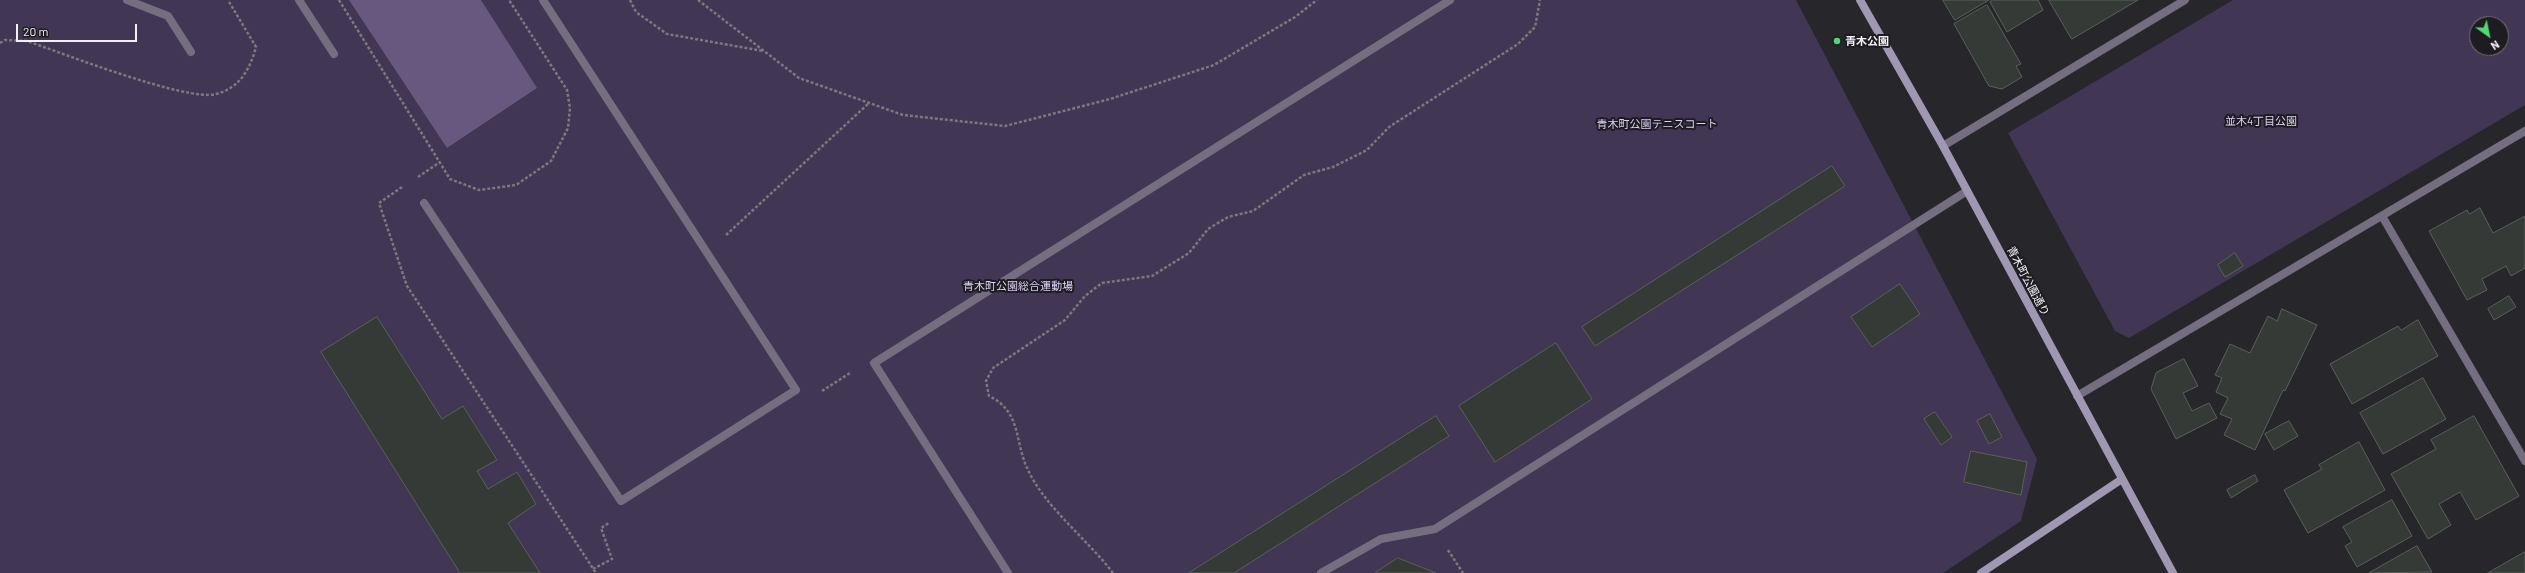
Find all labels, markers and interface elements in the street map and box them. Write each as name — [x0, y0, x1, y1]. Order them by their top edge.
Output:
scale bar — [18, 16, 139, 42]
north arrow — [2469, 16, 2509, 56]
text: 20 m — [23, 24, 49, 38]
place label: 青木公園 — [1845, 34, 1889, 48]
marker: 青木公園 — [1832, 36, 1842, 46]
text: N — [2489, 38, 2502, 53]
park label: 並木4丁目公園 — [2225, 114, 2297, 128]
park label: 青木町公園テニスコート — [1597, 117, 1717, 131]
street label: 青木町公園通り — [2004, 244, 2052, 318]
park label: 青木町公園総合運動場 — [963, 279, 1073, 293]

